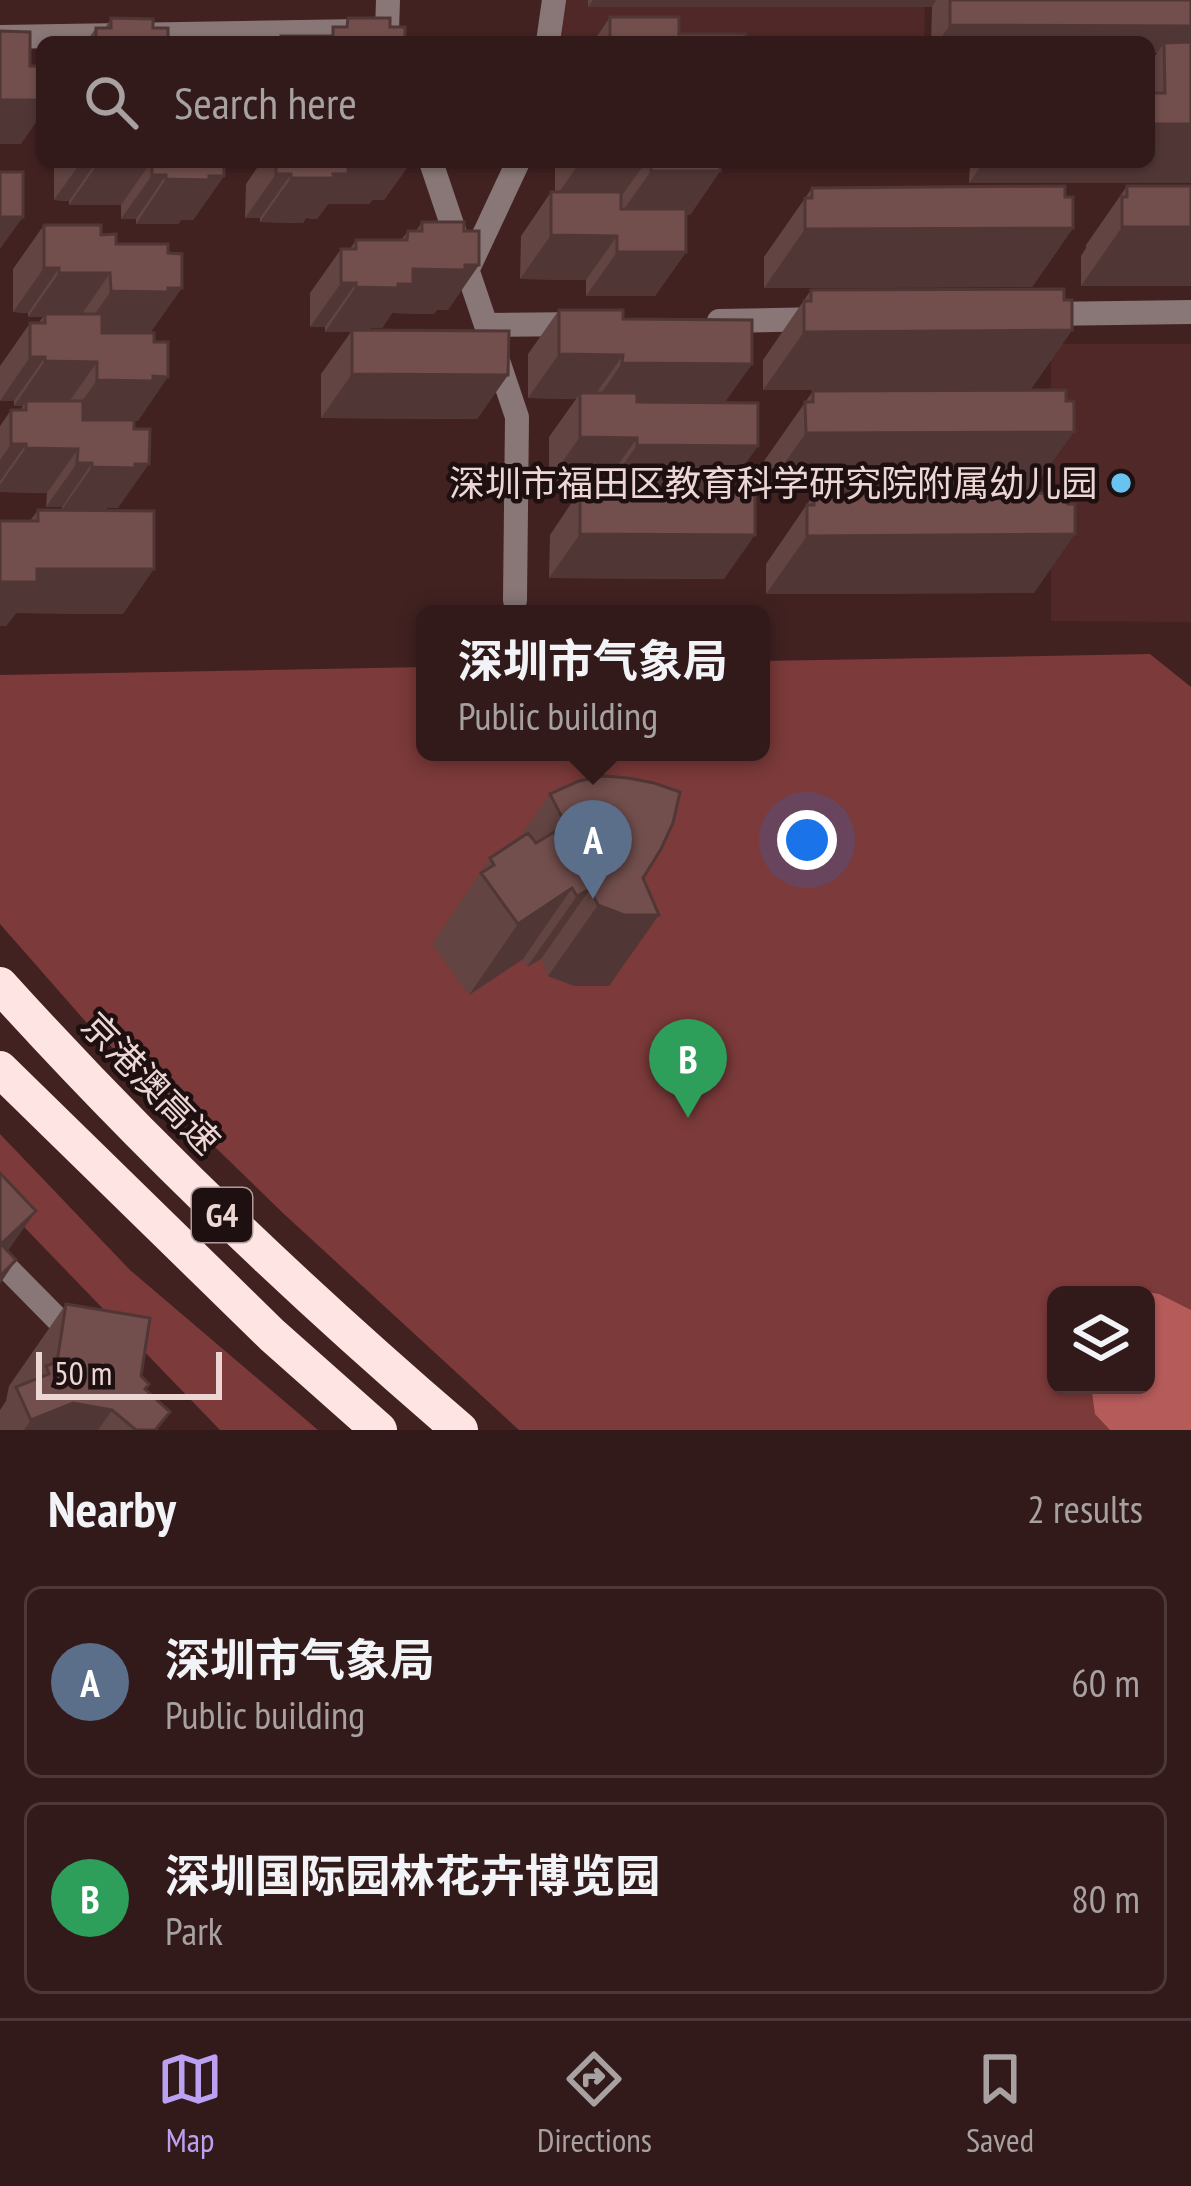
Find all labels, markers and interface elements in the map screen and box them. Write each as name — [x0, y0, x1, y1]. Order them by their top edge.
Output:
search box — [36, 36, 1155, 168]
icon: search — [78, 69, 144, 135]
text: Search here — [174, 73, 357, 131]
place label: 深圳市福田区教育科学研究院附属幼儿园 — [449, 459, 1097, 506]
marker: 深圳市福田区教育科学研究院附属幼儿园 — [1108, 470, 1134, 496]
popup — [416, 605, 770, 761]
text: 深圳市气象局 — [458, 631, 728, 689]
text: Public building — [458, 690, 658, 741]
pin: A — [554, 800, 632, 899]
your location — [777, 810, 837, 870]
street label: 京港澳高速 — [72, 1002, 231, 1164]
pin: B — [649, 1019, 727, 1118]
road number: G4 — [192, 1188, 252, 1242]
map controls — [1047, 1286, 1155, 1394]
button: layers — [1047, 1286, 1155, 1394]
scale bar — [36, 1346, 222, 1399]
text: 50 m — [54, 1351, 112, 1394]
text: Nearby — [48, 1475, 176, 1541]
text: 2 results — [1027, 1483, 1143, 1534]
text: 深圳市气象局 — [165, 1630, 435, 1688]
text: A — [80, 1657, 100, 1708]
text: 60 m — [1071, 1657, 1140, 1708]
text: Public building — [165, 1689, 365, 1740]
text: 深圳国际园林花卉博览园 — [165, 1846, 660, 1904]
text: B — [80, 1873, 100, 1924]
text: 80 m — [1071, 1873, 1140, 1924]
text: Park — [165, 1905, 223, 1956]
tab: Map — [157, 2046, 223, 2161]
tab: Directions — [537, 2046, 652, 2161]
tab: Saved — [966, 2046, 1034, 2161]

